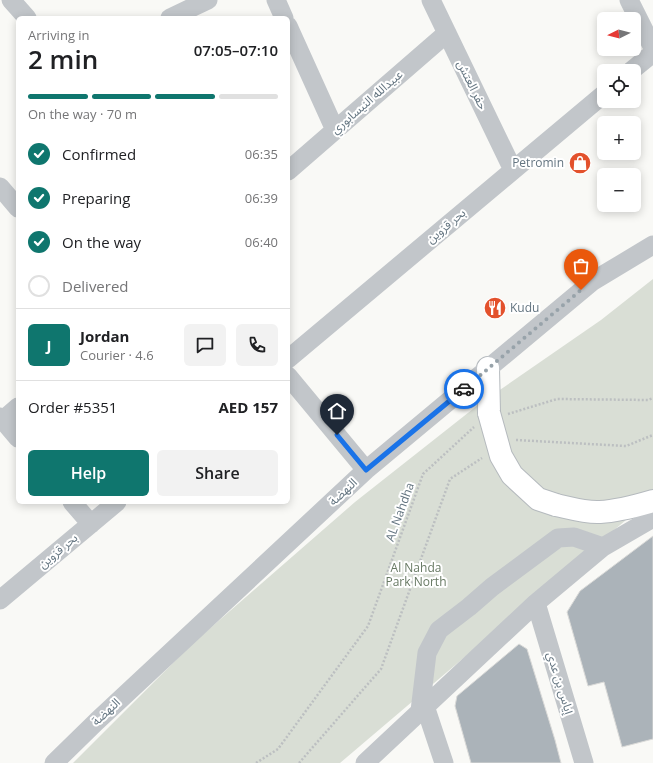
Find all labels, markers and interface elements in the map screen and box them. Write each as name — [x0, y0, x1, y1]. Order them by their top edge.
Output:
north arrow — [597, 12, 641, 56]
map controls — [597, 12, 641, 212]
text: Arriving in — [28, 26, 90, 44]
text: 07:05–07:10 — [194, 40, 278, 60]
text: 2 min — [28, 41, 98, 77]
street label: حفر العتش — [453, 57, 492, 112]
button: locate — [597, 64, 641, 108]
street label: عبيدالله النيسابوري — [327, 66, 407, 139]
text: On the way · 70 m — [28, 105, 137, 123]
button: + — [597, 116, 641, 160]
icon: check — [28, 143, 50, 165]
text: Confirmed — [62, 144, 136, 164]
text: 06:35 — [245, 145, 278, 163]
shop icon: Petromin — [567, 150, 593, 176]
place label: Petromin — [512, 154, 564, 171]
button: − — [597, 168, 641, 212]
icon: check — [28, 187, 50, 209]
text: Preparing — [62, 188, 130, 208]
text: 06:39 — [245, 189, 278, 207]
street label: بحر قزوين — [422, 204, 469, 247]
icon: check — [28, 231, 50, 253]
text: On the way — [62, 232, 141, 252]
text: 06:40 — [245, 233, 278, 251]
pin — [564, 249, 598, 290]
icon: bag — [570, 255, 592, 277]
text: Delivered — [62, 276, 129, 296]
restaurant icon: Kudu — [482, 295, 508, 321]
place label: Kudu — [510, 299, 539, 316]
button: chat — [184, 324, 226, 366]
button: phone — [236, 324, 278, 366]
text: Jordan — [80, 326, 129, 346]
text: J — [47, 335, 51, 355]
text: Courier · 4.6 — [80, 346, 154, 364]
courier — [444, 369, 484, 409]
icon: car — [453, 378, 475, 400]
pin — [320, 394, 354, 435]
text: Order #5351 — [28, 397, 117, 417]
text: AED 157 — [219, 397, 278, 417]
icon: home — [326, 400, 348, 422]
button: Help — [28, 450, 149, 496]
button: Share — [157, 450, 278, 496]
street label: النهضة — [325, 474, 361, 509]
street label: AL Nahdha — [381, 480, 418, 544]
street label: بحر قزوين — [34, 529, 81, 572]
park label: Al Nahda Park North — [385, 559, 447, 590]
street label: إياس بن عدي — [541, 650, 578, 717]
street label: النهضة — [88, 694, 124, 729]

